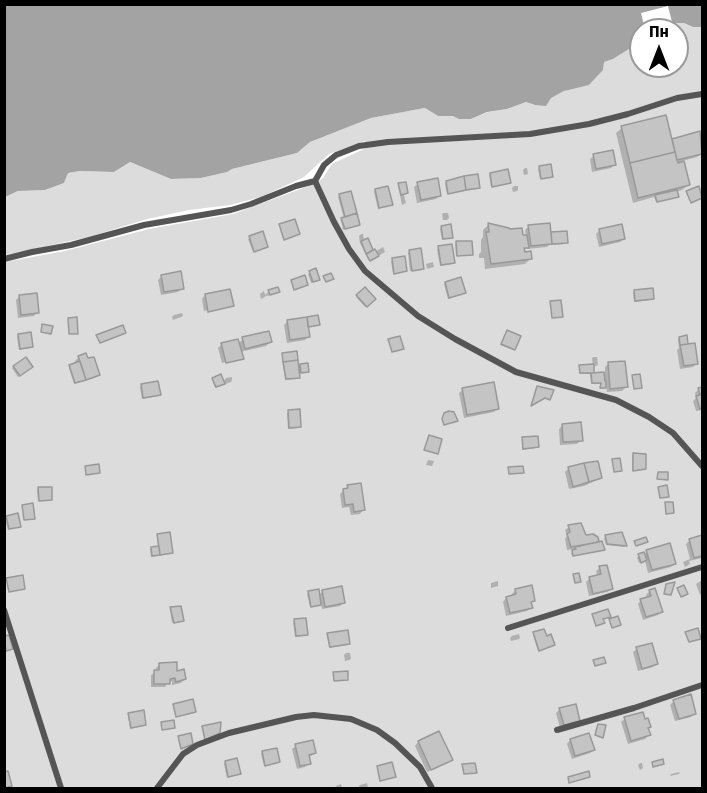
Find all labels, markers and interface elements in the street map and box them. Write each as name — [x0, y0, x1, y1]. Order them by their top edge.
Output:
north arrow — [629, 18, 689, 78]
text: Пн — [649, 22, 669, 41]

